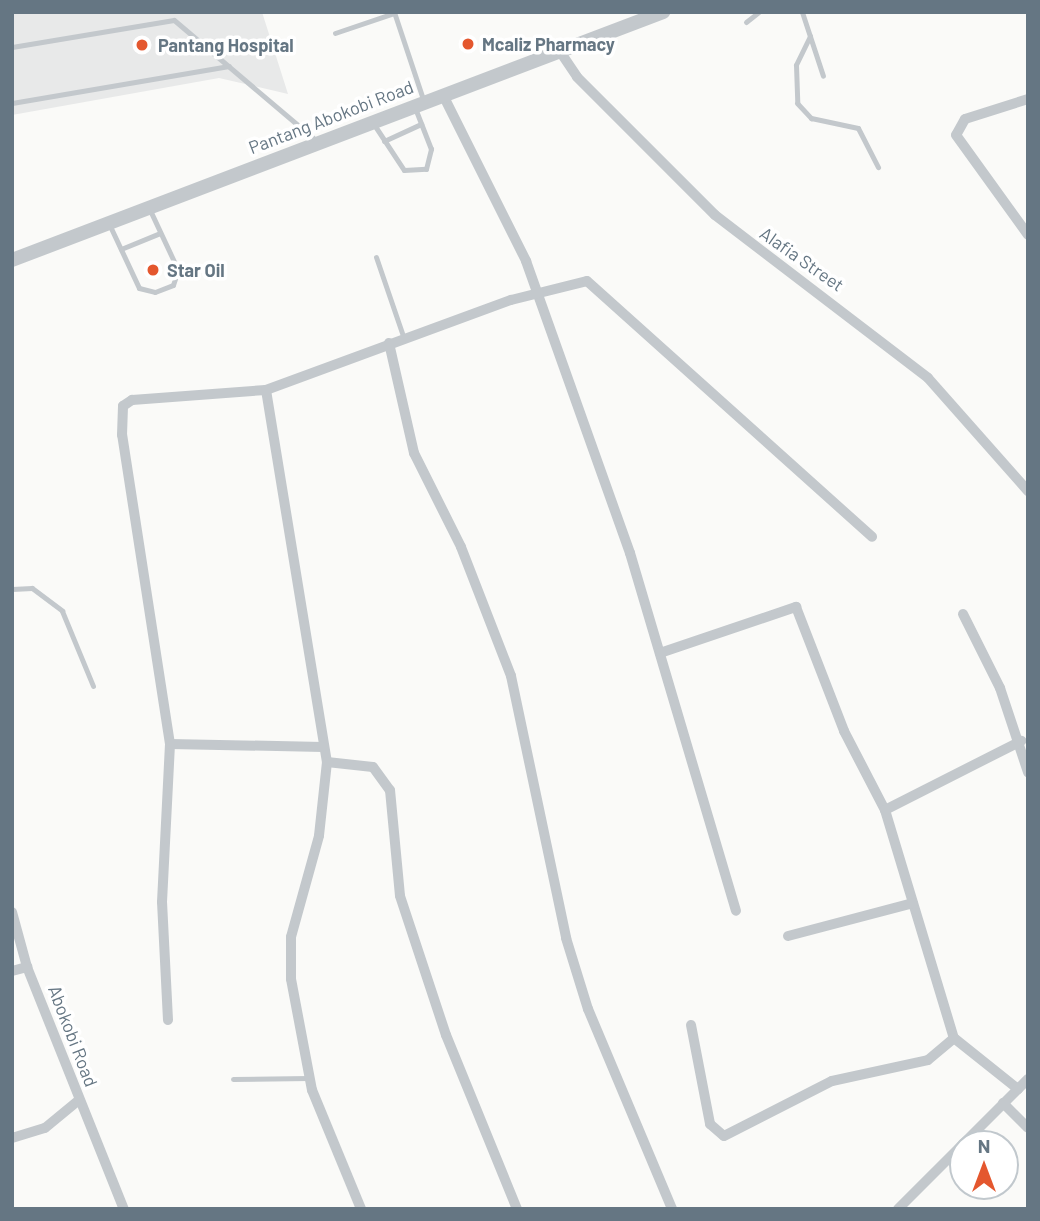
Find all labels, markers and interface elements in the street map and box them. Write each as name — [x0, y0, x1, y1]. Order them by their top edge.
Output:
place label: Mcaliz Pharmacy — [482, 33, 615, 55]
place label: Pantang Hospital — [158, 34, 294, 56]
marker: Pantang Hospital — [132, 35, 152, 55]
marker: Mcaliz Pharmacy — [460, 36, 476, 52]
street label: Pantang Abokobi Road — [245, 76, 417, 158]
street label: Alafia Street — [756, 222, 848, 296]
place label: Star Oil — [167, 259, 225, 281]
marker: Star Oil — [145, 262, 161, 278]
street label: Abokobi Road — [44, 982, 102, 1090]
north arrow — [949, 1130, 1019, 1200]
text: N — [978, 1134, 990, 1157]

